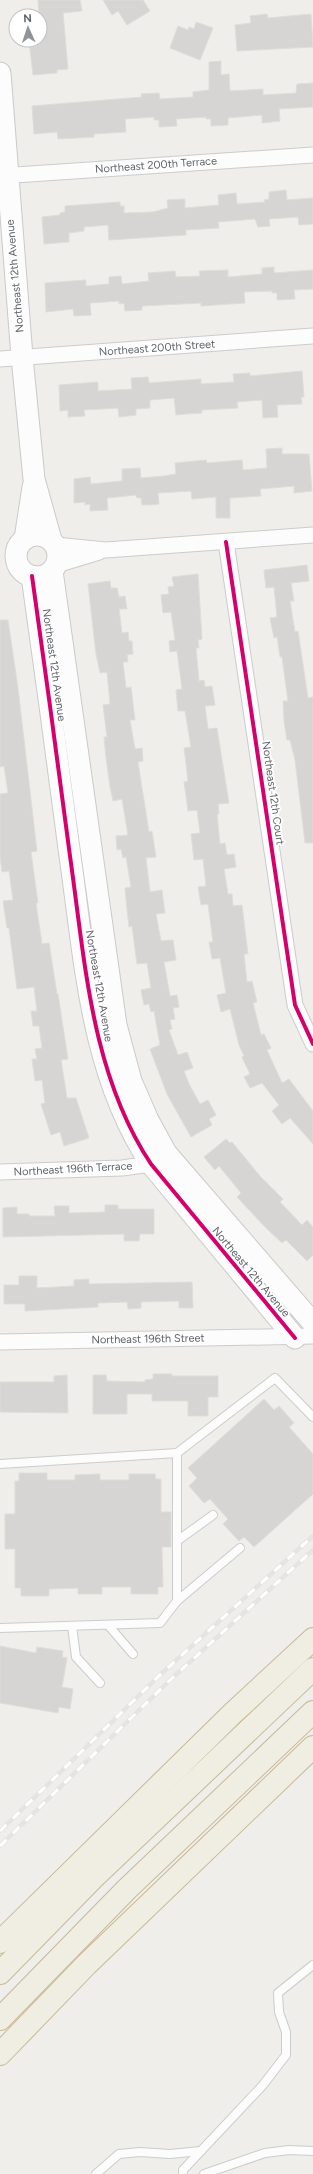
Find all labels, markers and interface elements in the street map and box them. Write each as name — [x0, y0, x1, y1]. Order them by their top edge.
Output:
north arrow — [8, 8, 48, 48]
text: N — [23, 12, 32, 25]
street label: Northeast 200th Terrace — [95, 154, 217, 176]
street label: Northeast 12th Avenue — [4, 219, 26, 333]
street label: Northeast 200th Street — [98, 337, 216, 359]
street label: Northeast 12th Avenue — [40, 608, 68, 722]
street label: Northeast 12th Court — [259, 740, 287, 846]
street label: Northeast 12th Avenue — [83, 929, 115, 1043]
street label: Northeast 196th Terrace — [13, 1159, 133, 1179]
street label: Northeast 12th Avenue — [210, 1224, 292, 1320]
street label: Northeast 196th Street — [91, 1332, 205, 1346]

